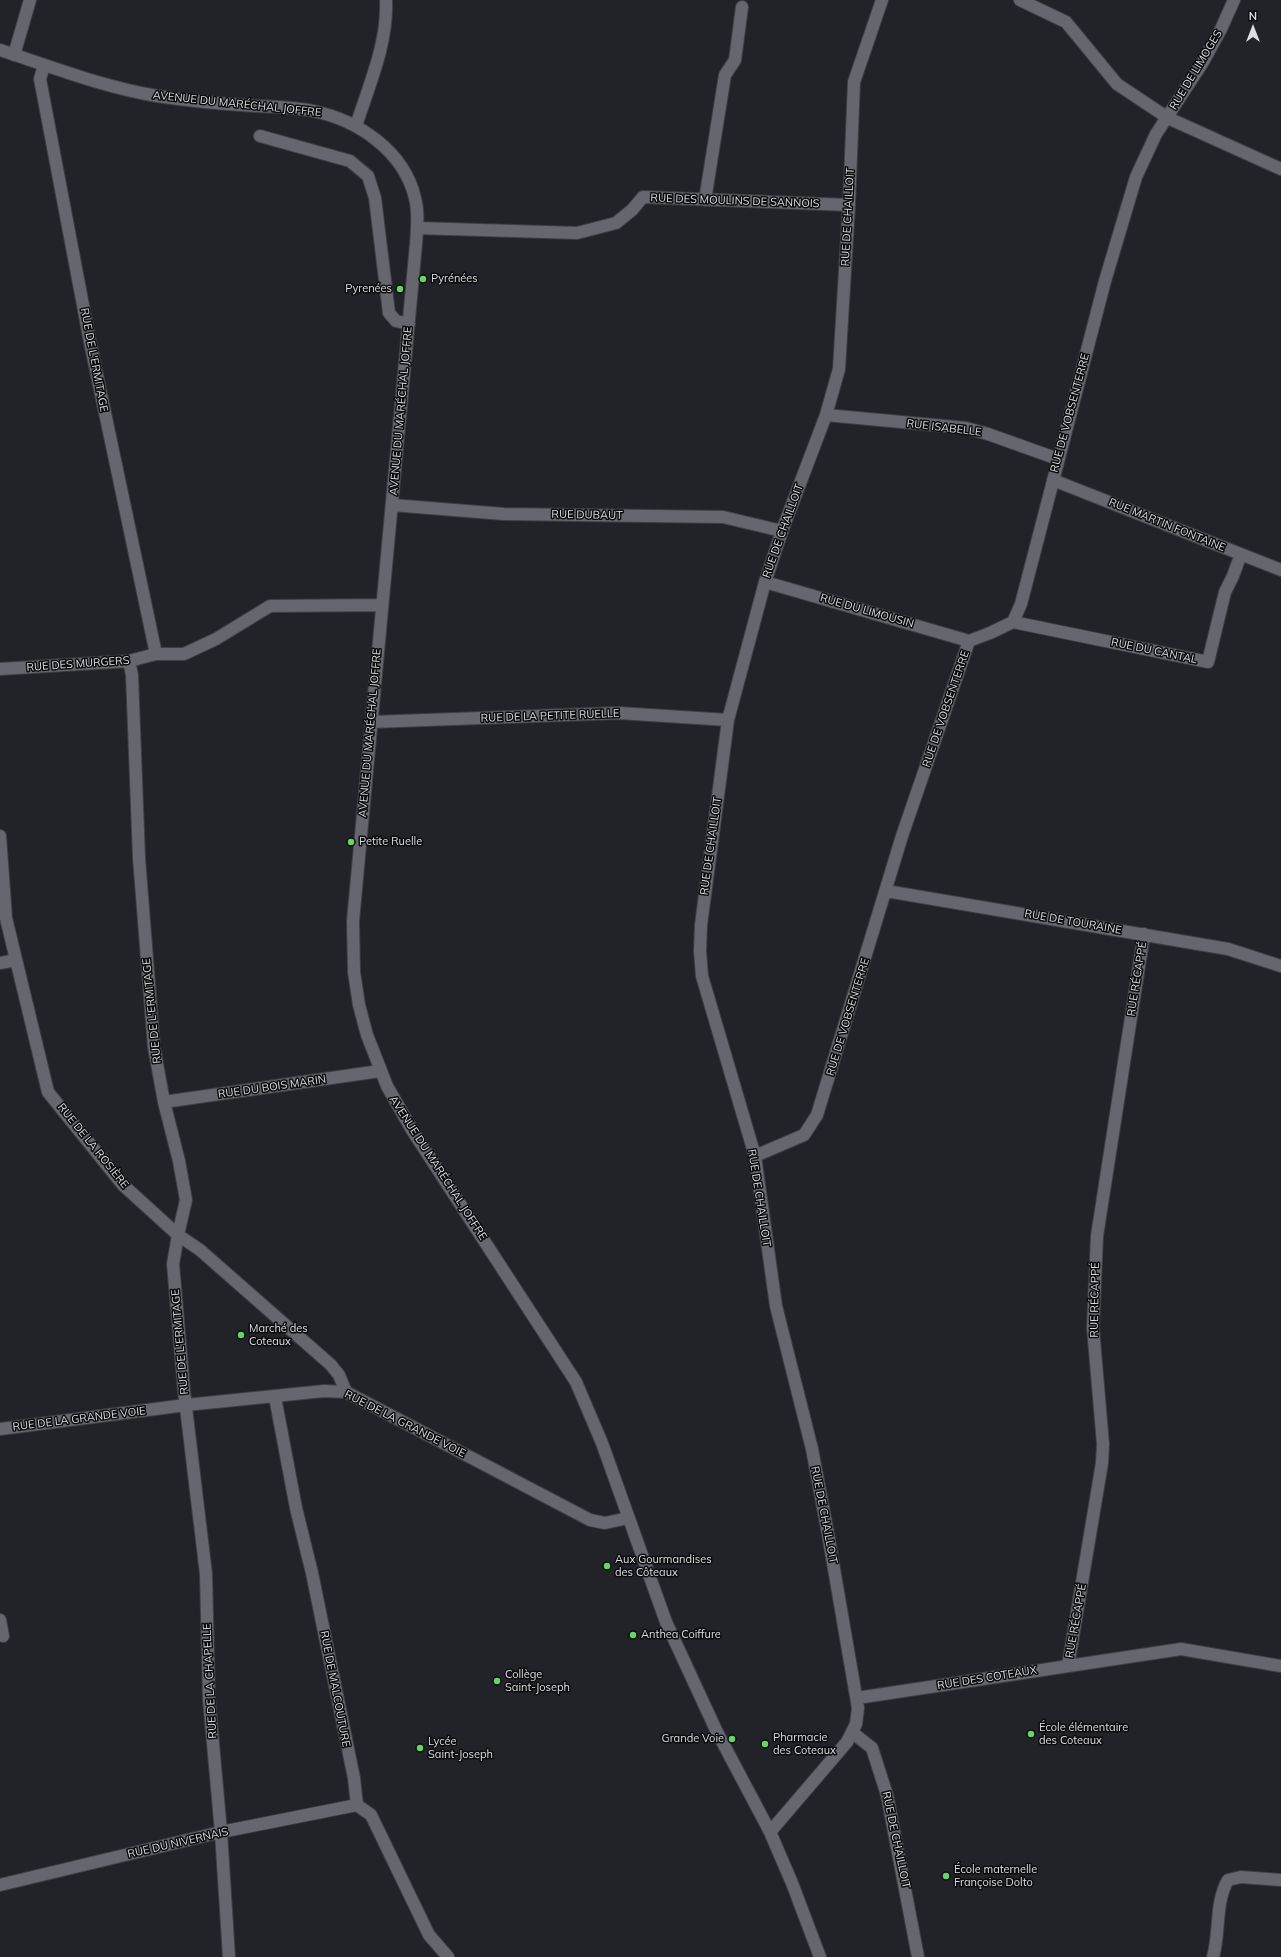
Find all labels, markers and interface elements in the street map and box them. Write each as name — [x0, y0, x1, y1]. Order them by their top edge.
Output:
north arrow — [1233, 8, 1273, 48]
text: N — [1249, 9, 1257, 23]
street label: RUE DE LIMOGES — [1167, 28, 1225, 112]
street label: AVENUE DU MARÉCHAL JOFFRE — [152, 89, 322, 119]
street label: RUE DE CHAILLOIT — [839, 167, 857, 267]
street label: RUE DES MOULINS DE SANNOIS — [650, 191, 820, 211]
place label: Pyrénées — [431, 272, 478, 286]
marker: Pyrénées — [418, 274, 428, 284]
place label: Pyrenées — [345, 282, 392, 296]
marker: Pyrenées — [395, 284, 405, 294]
street label: RUE DE L'ERMITAGE — [77, 307, 111, 413]
street label: AVENUE DU MARÉCHAL JOFFRE — [387, 326, 415, 496]
street label: RUE DE VOBSENTERRE — [1048, 352, 1092, 474]
street label: RUE ISABELLE — [906, 417, 982, 439]
street label: RUE DE CHAILLOIT — [760, 482, 806, 580]
street label: RUE MARTIN FONTAINE — [1107, 496, 1227, 554]
street label: RUE DUBAUT — [551, 508, 623, 522]
street label: RUE DU LIMOUSIN — [819, 591, 915, 631]
street label: RUE DU CANTAL — [1110, 635, 1198, 667]
street label: AVENUE DU MARÉCHAL JOFFRE — [356, 648, 384, 818]
street label: RUE DE VOBSENTERRE — [920, 649, 972, 769]
street label: RUE DES MURGERS — [26, 654, 130, 674]
street label: RUE DE LA PETITE RUELLE — [480, 707, 620, 725]
street label: RUE DE CHAILLOIT — [698, 796, 724, 896]
place label: Petite Ruelle — [359, 835, 422, 849]
marker: Petite Ruelle — [346, 837, 356, 847]
street label: RUE DE TOURAINE — [1023, 907, 1123, 937]
street label: RUE RÉCAPPÉ — [1125, 941, 1149, 1017]
street label: RUE DE VOBSENTERRE — [824, 957, 872, 1077]
street label: RUE DE L'ERMITAGE — [140, 958, 164, 1064]
street label: RUE DU BOIS MARIN — [217, 1073, 327, 1101]
street label: AVENUE DU MARÉCHAL JOFFRE — [386, 1093, 490, 1243]
street label: RUE DE LA ROSIÈRE — [55, 1101, 131, 1191]
street label: RUE DE CHAILLOIT — [745, 1148, 773, 1248]
street label: RUE RÉCAPPÉ — [1088, 1262, 1102, 1338]
street label: RUE DE L'ERMITAGE — [169, 1289, 191, 1395]
place label: Marché des Coteaux — [249, 1322, 308, 1348]
marker: Marché des Coteaux — [236, 1330, 246, 1340]
street label: RUE DE LA GRANDE VOIE — [342, 1388, 468, 1460]
street label: RUE DE LA GRANDE VOIE — [12, 1404, 146, 1434]
street label: RUE DE CHAILLOIT — [808, 1465, 840, 1565]
place label: Aux Gourmandises des Côteaux — [615, 1553, 712, 1579]
marker: Aux Gourmandises des Côteaux — [602, 1561, 612, 1571]
street label: RUE RÉCAPPÉ — [1063, 1583, 1089, 1659]
street label: RUE DE LA CHAPELLE — [200, 1623, 220, 1739]
place label: Anthea Coiffure — [641, 1628, 721, 1642]
street label: RUE DE MALCOUTURE — [317, 1630, 353, 1748]
marker: Anthea Coiffure — [628, 1630, 638, 1640]
street label: RUE DES COTEAUX — [936, 1664, 1038, 1692]
place label: Collège Saint-Joseph — [505, 1668, 570, 1694]
marker: Collège Saint-Joseph — [492, 1676, 502, 1686]
place label: École élémentaire des Coteaux — [1039, 1721, 1128, 1747]
marker: École élémentaire des Coteaux — [1026, 1729, 1036, 1739]
place label: Pharmacie des Coteaux — [773, 1731, 836, 1757]
place label: Grande Voie — [662, 1732, 724, 1746]
marker: Grande Voie — [727, 1734, 737, 1744]
place label: Lycée Saint-Joseph — [428, 1735, 493, 1761]
marker: Pharmacie des Coteaux — [760, 1739, 770, 1749]
marker: Lycée Saint-Joseph — [415, 1743, 425, 1753]
street label: RUE DE CHAILLOIT — [879, 1790, 913, 1890]
street label: RUE DU NIVERNAIS — [126, 1825, 230, 1861]
place label: École maternelle Françoise Dolto — [954, 1863, 1037, 1889]
marker: École maternelle Françoise Dolto — [941, 1871, 951, 1881]

